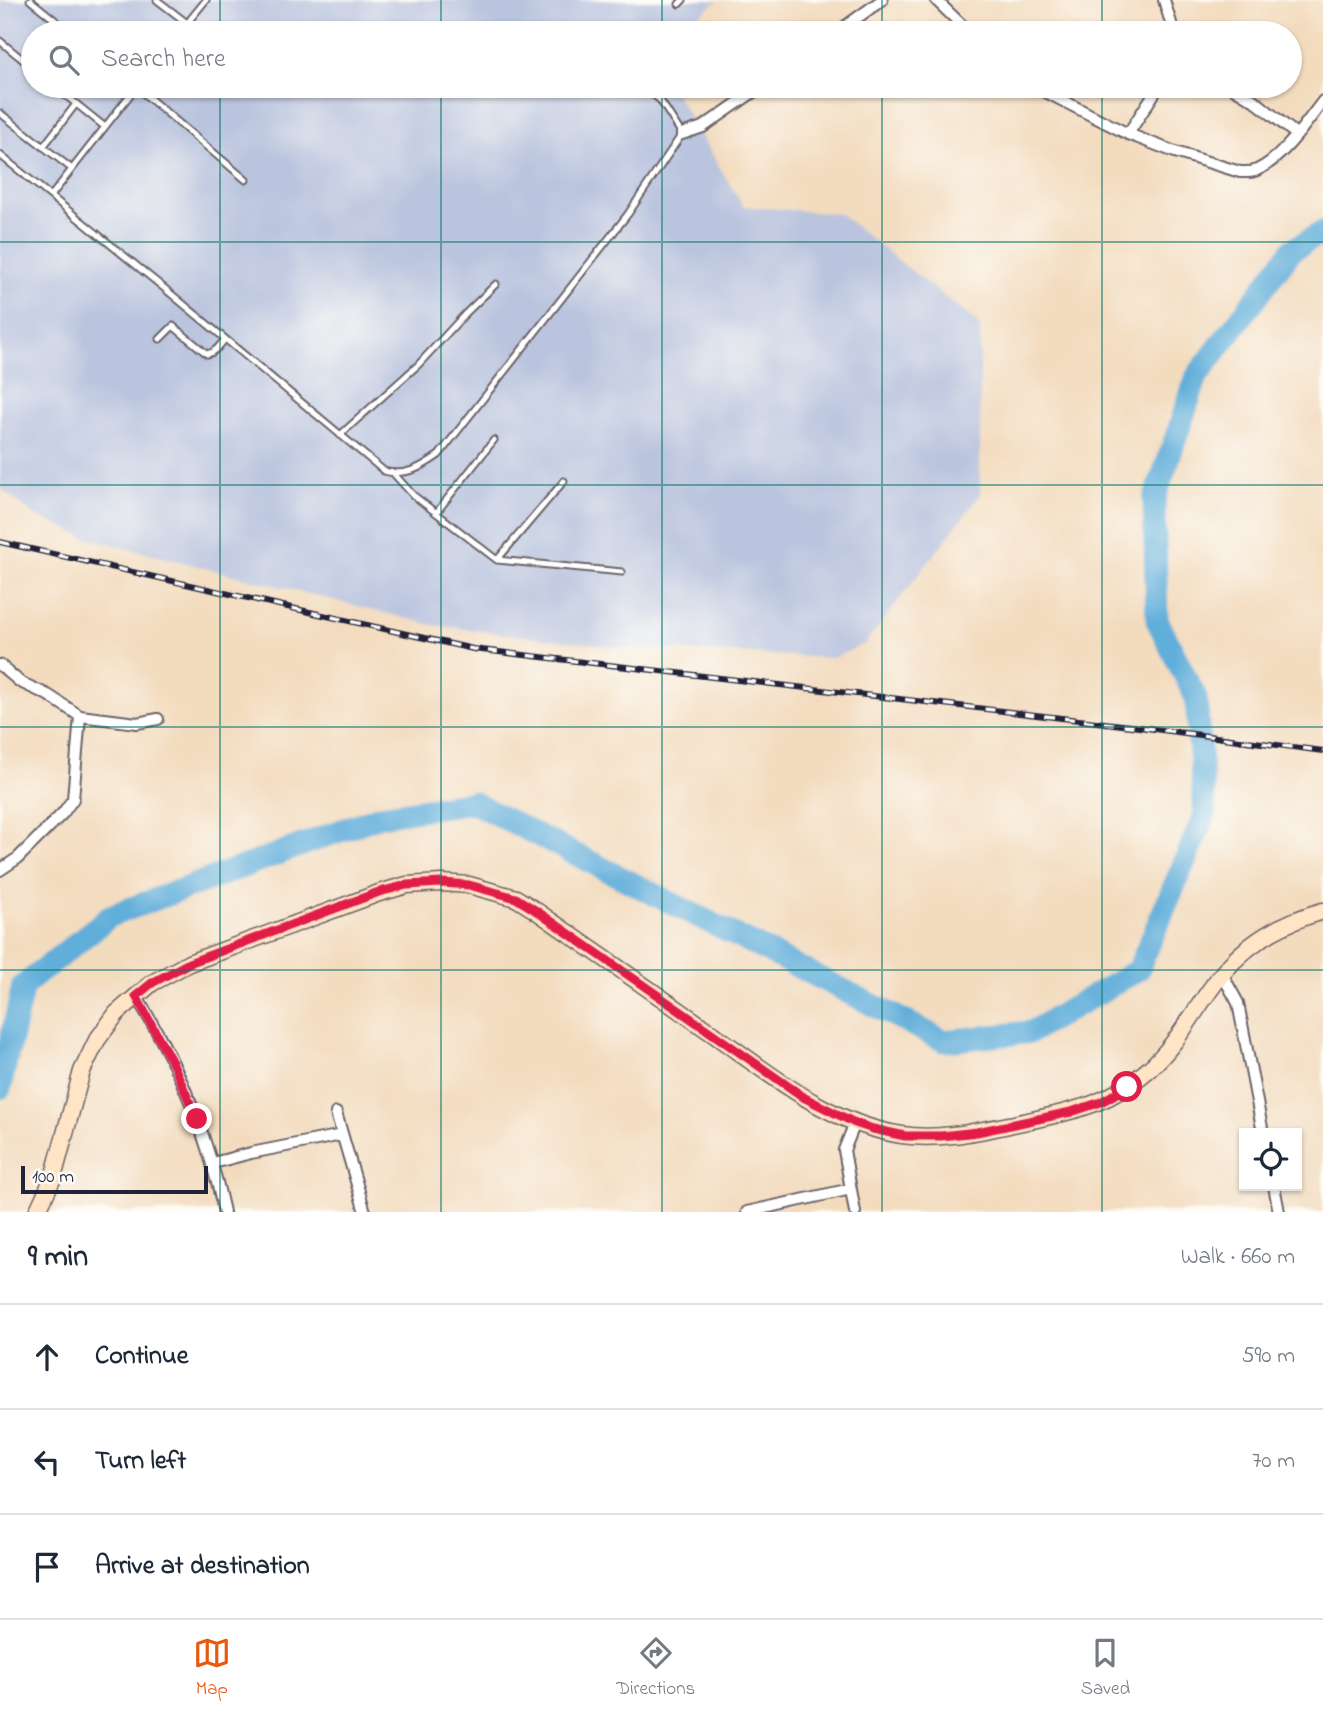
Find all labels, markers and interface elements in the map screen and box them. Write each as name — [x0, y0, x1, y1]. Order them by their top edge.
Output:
search box — [21, 21, 1302, 98]
icon: search — [45, 41, 83, 79]
text: Search here — [101, 41, 226, 79]
route start — [1111, 1071, 1142, 1102]
route end — [181, 1103, 212, 1134]
map controls — [1239, 1128, 1302, 1191]
button: locate — [1239, 1128, 1302, 1191]
scale bar — [21, 1163, 208, 1195]
text: 100 m — [32, 1164, 74, 1191]
text: 9 min — [28, 1236, 88, 1280]
text: Walk · 660 m — [1181, 1241, 1295, 1274]
icon: ahead — [28, 1338, 66, 1376]
text: Continue — [95, 1338, 188, 1376]
text: 590 m — [1241, 1340, 1295, 1373]
icon: left — [28, 1443, 66, 1481]
text: Turn left — [95, 1443, 186, 1481]
text: 70 m — [1252, 1445, 1295, 1478]
icon: arrive — [28, 1548, 66, 1586]
text: Arrive at destination — [95, 1548, 310, 1586]
tab: Map — [193, 1634, 231, 1703]
tab: Directions — [616, 1634, 695, 1703]
tab: Saved — [1081, 1634, 1130, 1703]

